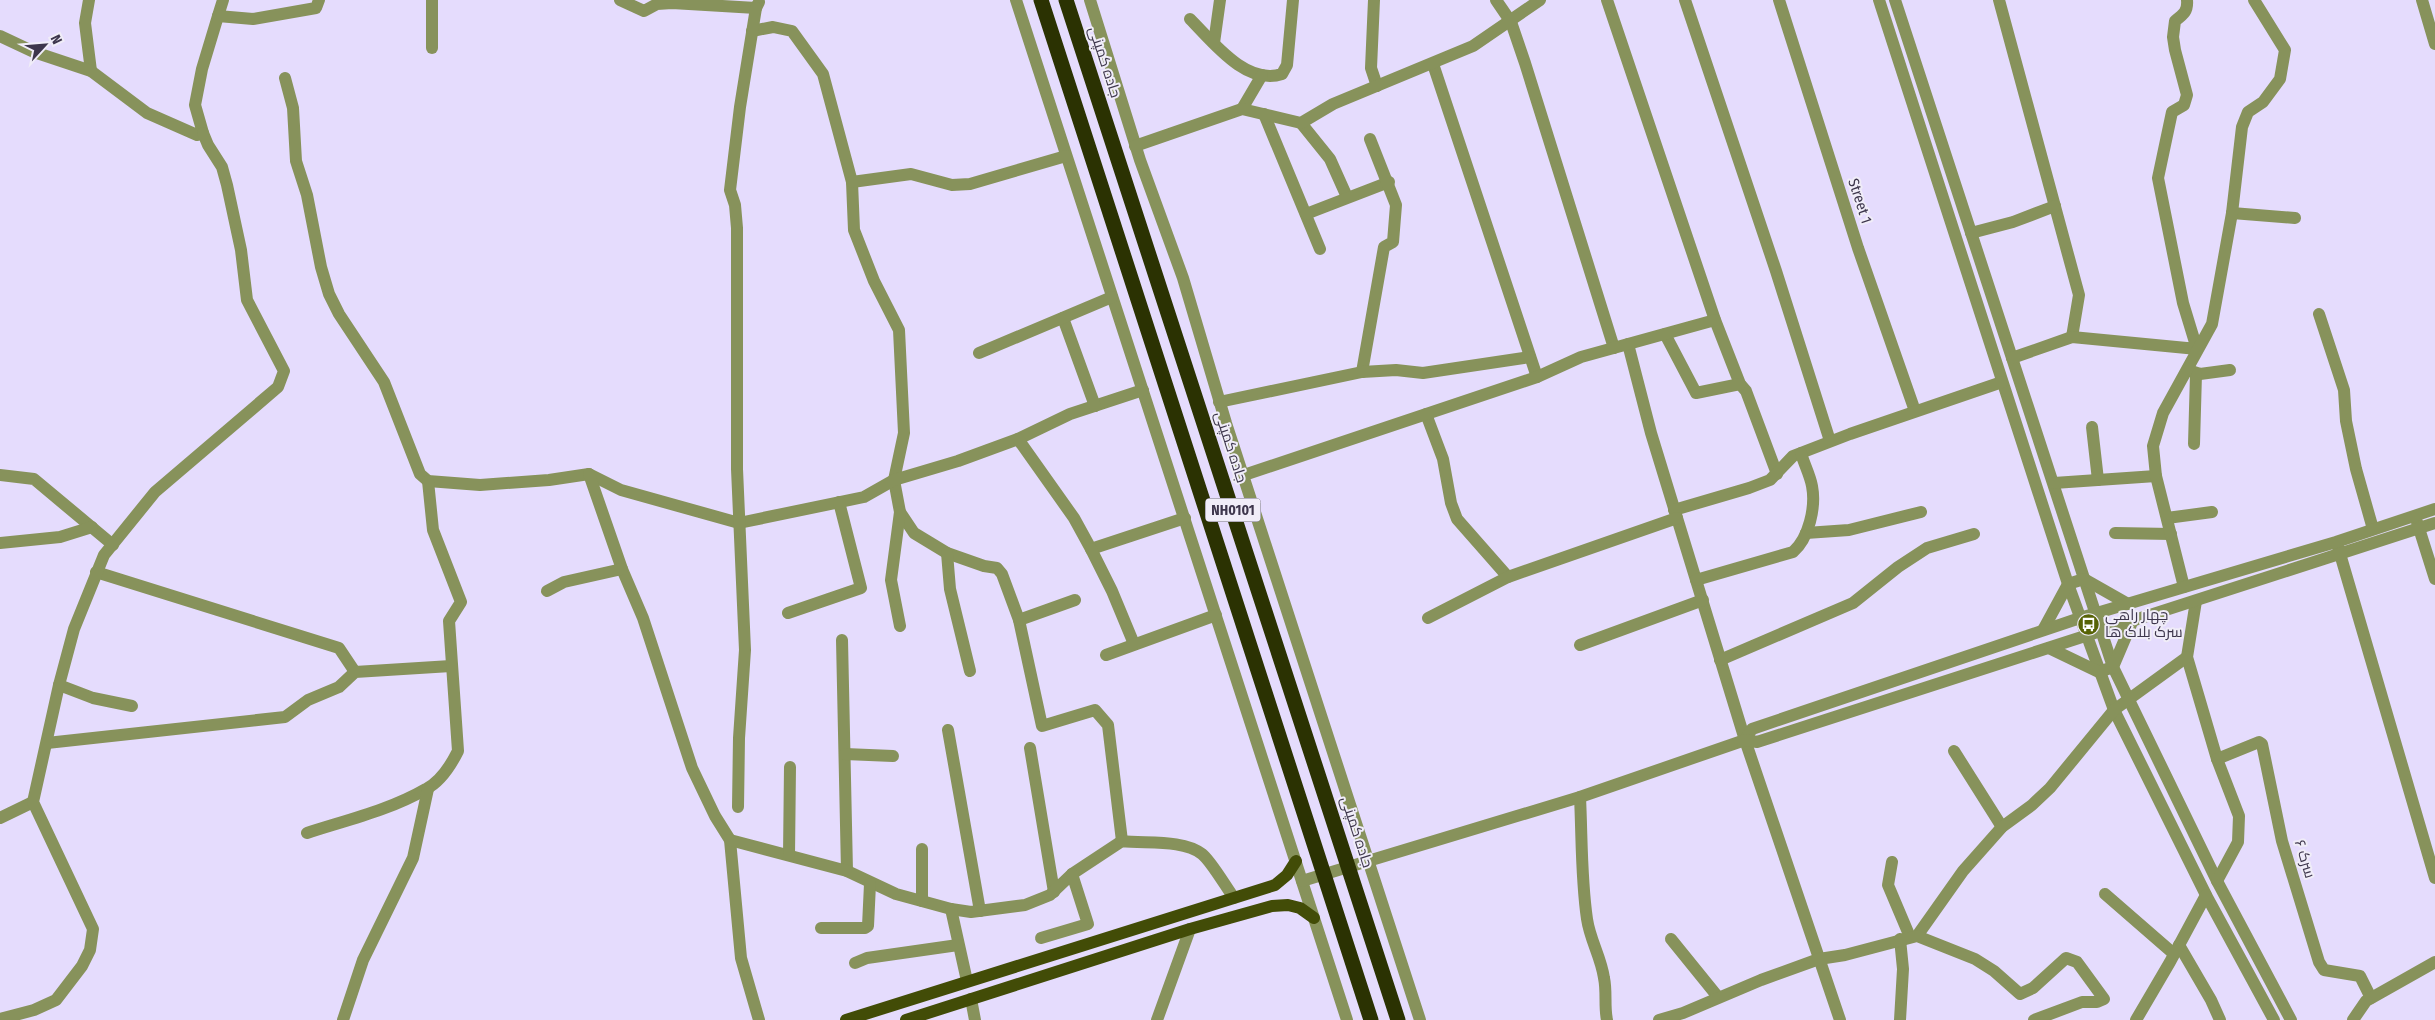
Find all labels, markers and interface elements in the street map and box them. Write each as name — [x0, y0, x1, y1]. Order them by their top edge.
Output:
north arrow — [20, 20, 70, 70]
street label: جاده کمپنی — [1084, 24, 1125, 100]
text: N — [47, 32, 66, 47]
street label: Street 1 — [1844, 176, 1876, 226]
street label: جاده کمپنی — [1210, 409, 1251, 485]
road number: NH0101 — [1206, 498, 1260, 522]
place label: چهار راهی سرک بلاک ها — [2105, 606, 2183, 641]
bus stop icon: چهار راهی سرک بلاک ها — [2077, 612, 2101, 636]
street label: جاده کمپنی — [1336, 794, 1377, 870]
street label: سرک ۶ — [2291, 838, 2319, 880]

